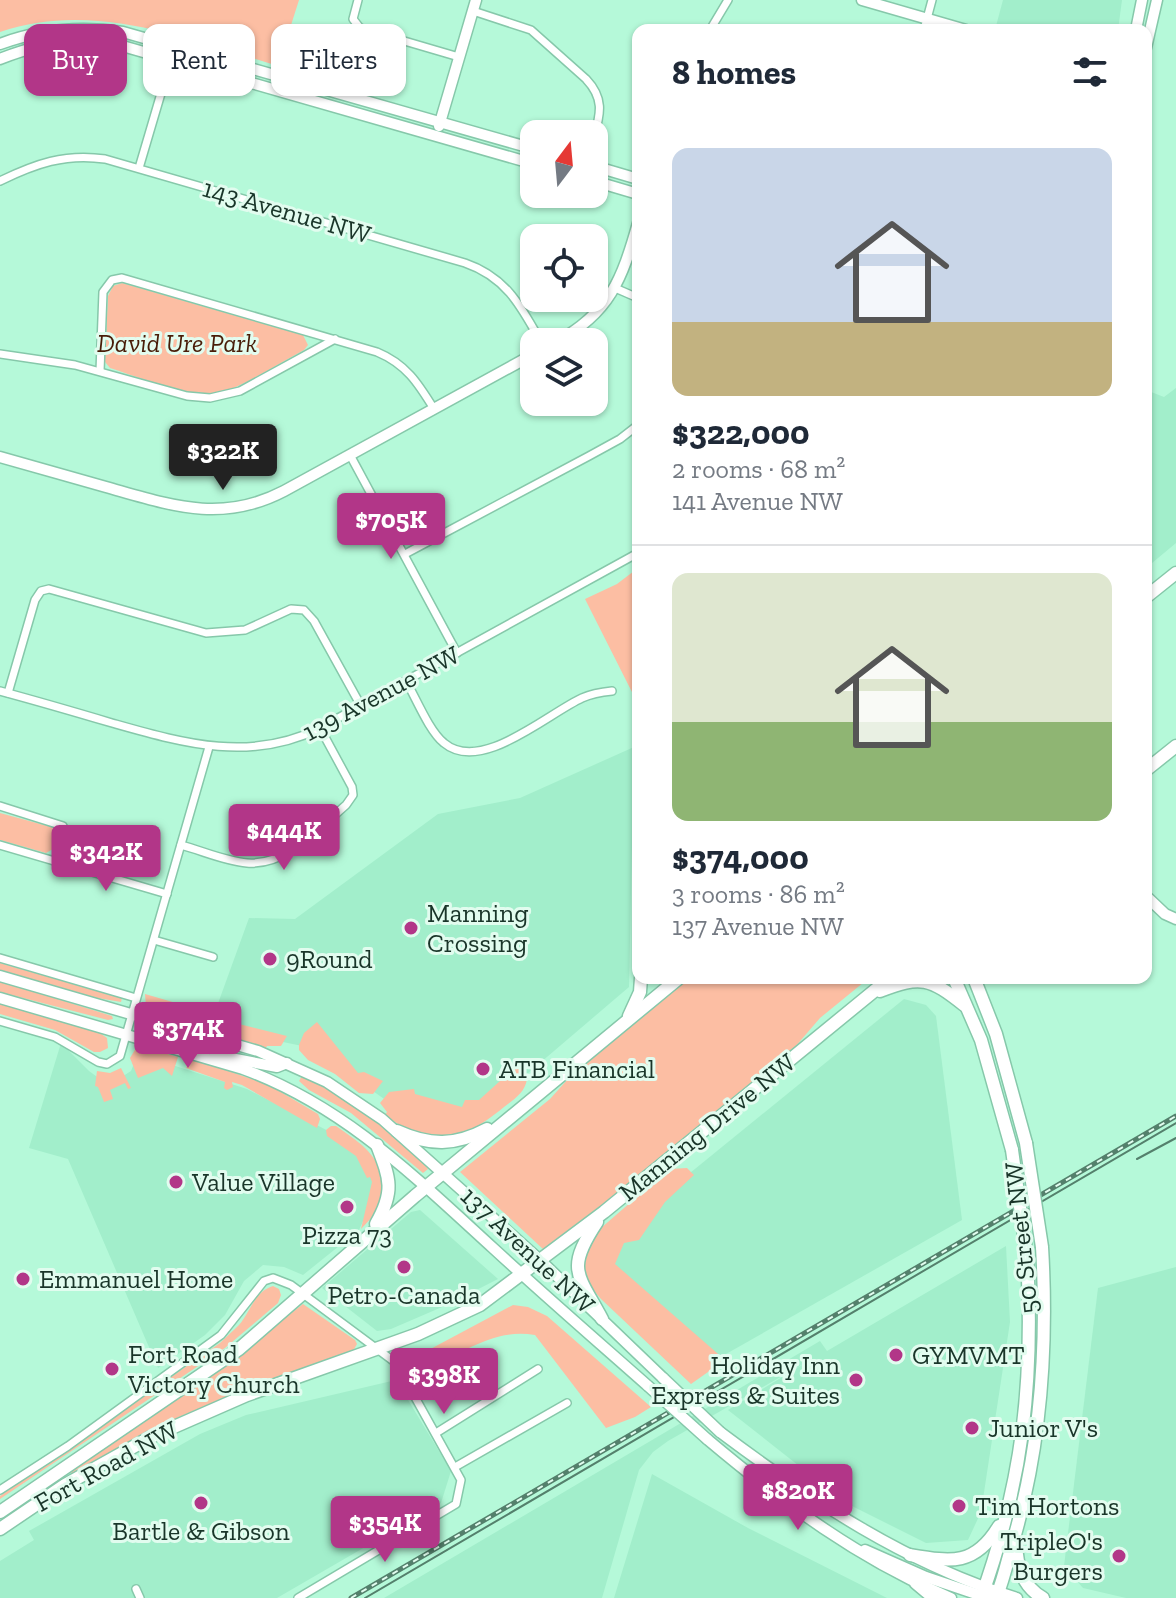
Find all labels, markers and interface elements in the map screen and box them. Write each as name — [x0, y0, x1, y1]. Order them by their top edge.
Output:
chip: Buy — [24, 24, 127, 96]
chip: Rent — [143, 24, 255, 96]
chip: Filters — [271, 24, 406, 96]
icon: filters — [1068, 50, 1112, 94]
text: 8 homes — [672, 52, 796, 93]
north arrow — [520, 120, 608, 208]
map controls — [520, 120, 608, 416]
street label: 143 Avenue NW — [199, 172, 376, 251]
icon: home — [820, 200, 964, 344]
button: locate — [520, 224, 608, 312]
park label: David Ure Park — [97, 327, 257, 359]
button: layers — [520, 328, 608, 416]
text: $322,000 — [672, 412, 810, 453]
pin: $322K — [167, 424, 279, 492]
text: $322K — [187, 434, 259, 466]
text: 2 rooms · 68 m² — [672, 453, 845, 485]
text: 141 Avenue NW — [672, 485, 843, 517]
pin: $705K — [335, 493, 447, 561]
text: $705K — [355, 503, 427, 535]
icon: home — [820, 625, 964, 769]
street label: 139 Avenue NW — [297, 638, 466, 748]
pin: $444K — [228, 804, 340, 872]
text: $444K — [247, 814, 321, 846]
pin: $342K — [50, 825, 162, 893]
text: $342K — [70, 835, 142, 867]
text: $374,000 — [672, 837, 809, 878]
text: 3 rooms · 86 m² — [672, 878, 845, 910]
place label: Manning Crossing — [427, 897, 528, 959]
text: 137 Avenue NW — [672, 910, 844, 942]
marker: Manning Crossing — [402, 919, 420, 937]
place label: 9Round — [286, 943, 373, 975]
marker: 9Round — [261, 950, 279, 968]
pin: $374K — [132, 1002, 244, 1070]
text: $374K — [152, 1012, 224, 1044]
street label: Manning Drive NW — [612, 1046, 802, 1208]
place label: ATB Financial — [499, 1053, 655, 1085]
marker: ATB Financial — [474, 1060, 492, 1078]
street label: 50 Street NW — [997, 1160, 1045, 1315]
place label: Value Village — [191, 1166, 335, 1198]
marker: Value Village — [167, 1173, 185, 1191]
street label: 137 Avenue NW — [454, 1180, 602, 1321]
marker: Pizza 73 — [338, 1198, 356, 1216]
place label: Pizza 73 — [302, 1219, 392, 1251]
marker: Petro-Canada — [395, 1258, 413, 1276]
place label: Emmanuel Home — [39, 1263, 233, 1295]
marker: Emmanuel Home — [14, 1270, 32, 1288]
place label: Petro-Canada — [327, 1279, 481, 1311]
place label: Fort Road Victory Church — [127, 1338, 300, 1400]
place label: GYMVMT — [912, 1339, 1025, 1371]
marker: GYMVMT — [887, 1346, 905, 1364]
pin: $398K — [388, 1348, 500, 1416]
place label: Holiday Inn Express & Suites — [651, 1349, 840, 1411]
text: $398K — [408, 1358, 480, 1390]
marker: Fort Road Victory Church — [103, 1360, 121, 1378]
marker: Holiday Inn Express & Suites — [847, 1371, 865, 1389]
place label: Junior V's — [988, 1412, 1098, 1444]
street label: Fort Road NW — [29, 1413, 184, 1519]
marker: Junior V's — [963, 1419, 981, 1437]
pin: $820K — [742, 1464, 854, 1532]
text: $820K — [761, 1474, 835, 1506]
place label: Tim Hortons — [975, 1490, 1119, 1522]
marker: Bartle & Gibson — [192, 1494, 210, 1512]
pin: $354K — [329, 1496, 441, 1564]
marker: Tim Hortons — [950, 1497, 968, 1515]
text: $354K — [349, 1506, 421, 1538]
place label: Bartle & Gibson — [112, 1515, 290, 1547]
place label: TripleO's Burgers — [1000, 1525, 1103, 1587]
marker: TripleO's Burgers — [1110, 1547, 1128, 1565]

